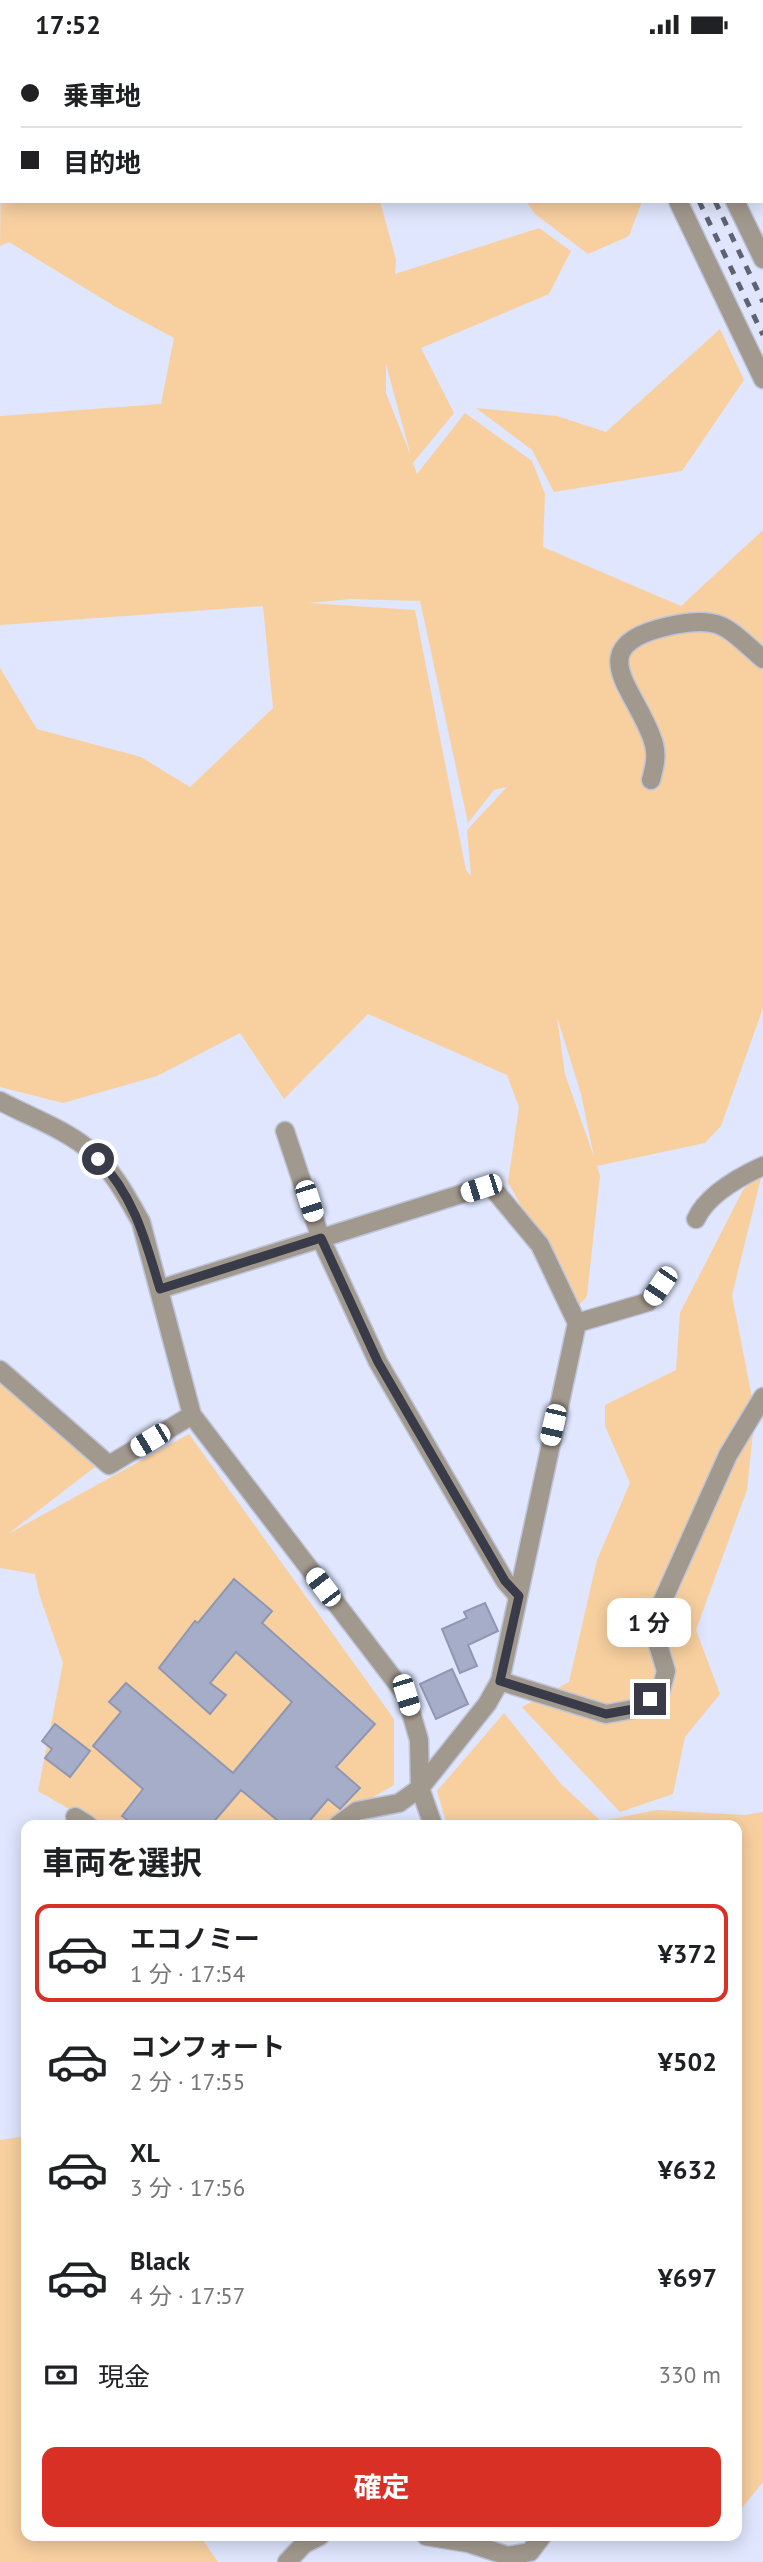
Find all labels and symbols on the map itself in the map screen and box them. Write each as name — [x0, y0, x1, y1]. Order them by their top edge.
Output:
route start — [82, 1143, 114, 1175]
car — [458, 1172, 505, 1204]
car — [293, 1178, 326, 1224]
car — [640, 1263, 681, 1309]
car — [539, 1402, 568, 1448]
car — [127, 1420, 174, 1460]
car — [302, 1564, 345, 1610]
callout: 1 分 — [608, 1597, 692, 1647]
car — [390, 1672, 423, 1718]
route end — [634, 1683, 666, 1715]

